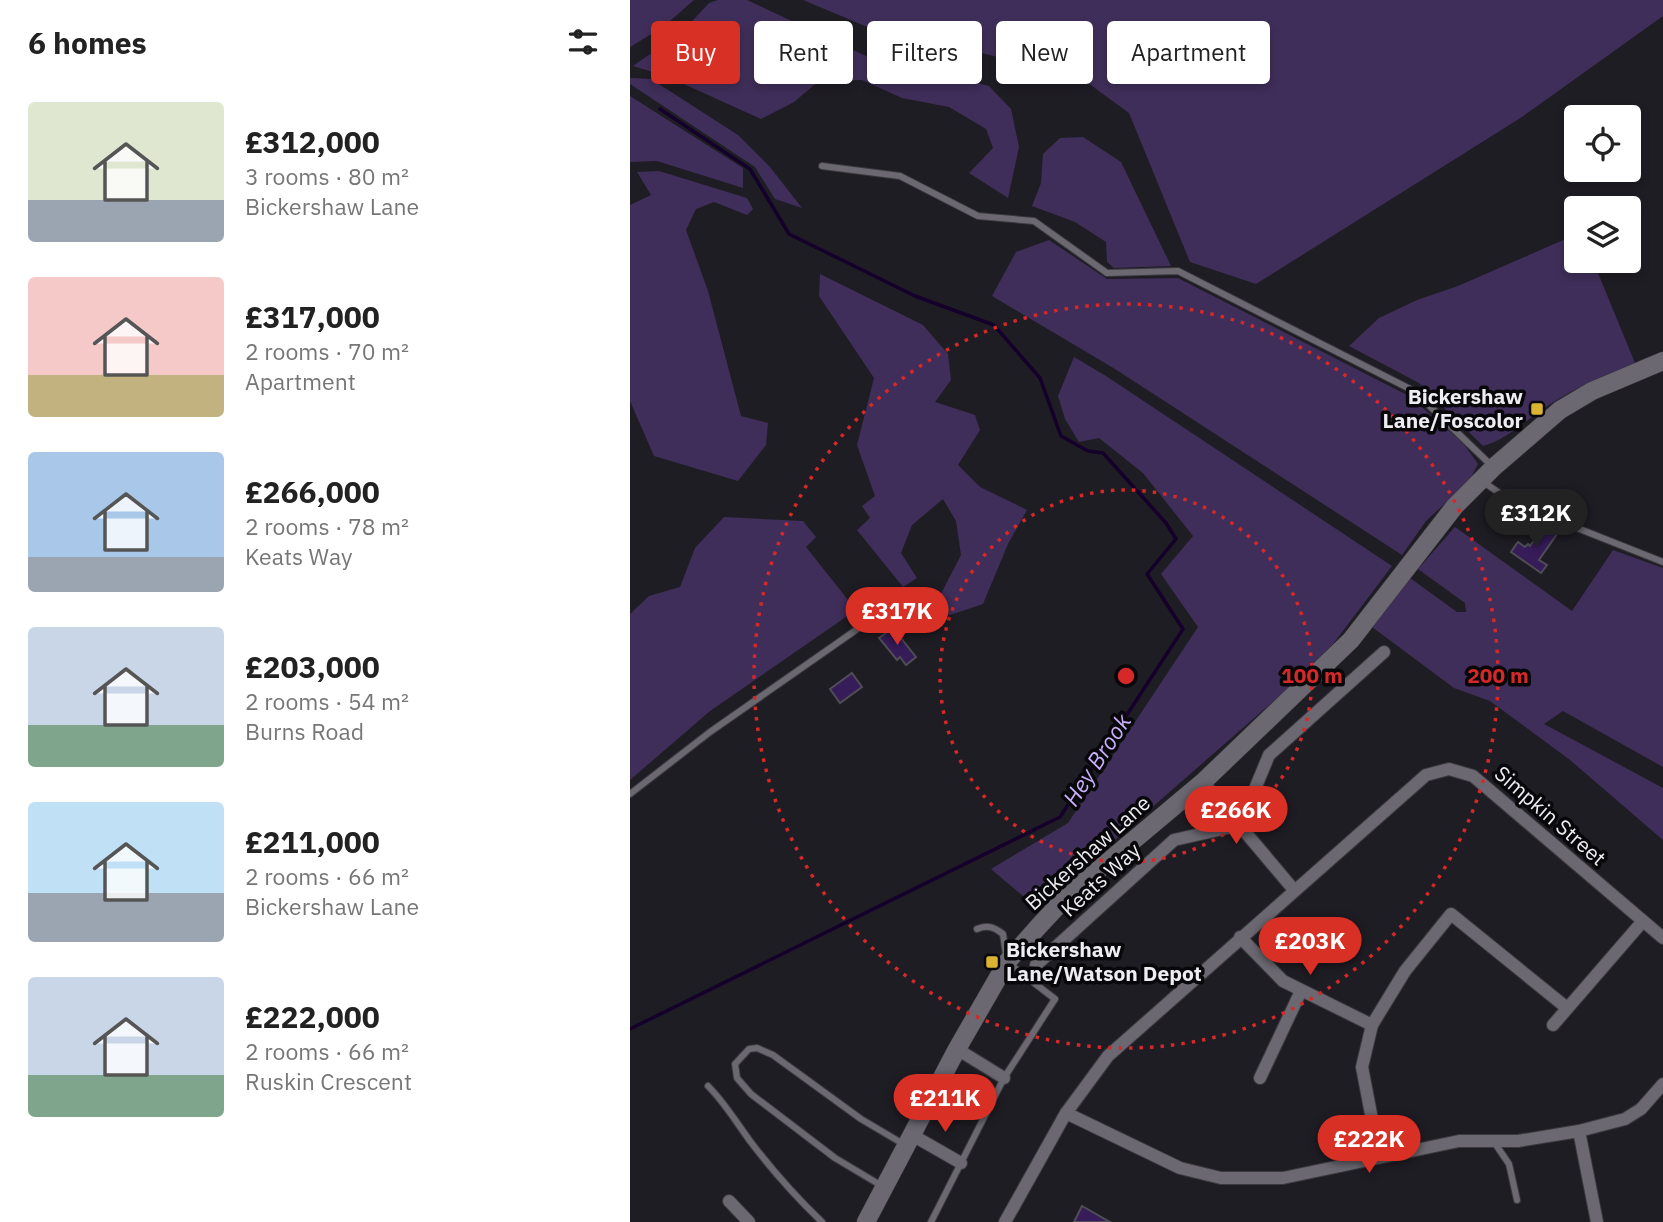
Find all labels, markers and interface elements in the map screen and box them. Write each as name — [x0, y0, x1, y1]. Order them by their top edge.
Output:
chip: Buy — [651, 21, 740, 84]
chip: Rent — [754, 21, 853, 84]
chip: Filters — [867, 21, 982, 84]
chip: New — [996, 21, 1093, 84]
chip: Apartment — [1107, 21, 1270, 84]
text: 6 homes — [28, 23, 147, 62]
icon: filters — [564, 23, 602, 61]
map controls — [1564, 105, 1641, 273]
button: locate — [1564, 105, 1641, 182]
text: £312,000 — [245, 122, 380, 161]
icon: home — [84, 130, 168, 214]
text: 3 rooms · 80 m² — [245, 161, 409, 191]
text: Bickershaw Lane — [245, 191, 419, 221]
button: layers — [1564, 196, 1641, 273]
text: £317,000 — [245, 297, 380, 336]
icon: home — [84, 305, 168, 389]
text: 2 rooms · 70 m² — [245, 336, 409, 366]
text: Apartment — [245, 366, 356, 396]
place label: Bickershaw Lane/Foscolor — [1383, 382, 1524, 434]
marker: Bickershaw Lane/Foscolor — [1529, 401, 1545, 417]
text: £266,000 — [245, 472, 380, 511]
icon: home — [84, 480, 168, 564]
pin: £312K — [1487, 490, 1585, 549]
text: £312K — [1501, 497, 1571, 527]
text: 2 rooms · 78 m² — [245, 511, 409, 541]
text: Keats Way — [245, 541, 353, 571]
pin: £317K — [848, 588, 946, 647]
text: £317K — [862, 595, 932, 625]
text: £203,000 — [245, 647, 380, 686]
icon: home — [84, 655, 168, 739]
text: 100 m — [1281, 661, 1343, 689]
text: 200 m — [1467, 661, 1529, 689]
centre of rings — [1114, 664, 1138, 688]
text: 2 rooms · 54 m² — [245, 686, 409, 716]
water label: Hey Brook — [1055, 707, 1138, 811]
text: Burns Road — [245, 716, 364, 746]
street label: Simpkin Street — [1489, 759, 1612, 871]
pin: £266K — [1187, 786, 1285, 846]
street label: Bickershaw Lane — [1019, 789, 1156, 916]
text: £266K — [1201, 794, 1271, 824]
text: £211,000 — [245, 822, 380, 861]
icon: home — [84, 830, 168, 914]
street label: Keats Way — [1054, 836, 1147, 923]
text: 2 rooms · 66 m² — [245, 861, 409, 891]
text: Bickershaw Lane — [245, 891, 419, 921]
pin: £203K — [1261, 918, 1359, 977]
text: £203K — [1275, 925, 1345, 955]
place label: Bickershaw Lane/Watson Depot — [1006, 935, 1202, 987]
marker: Bickershaw Lane/Watson Depot — [984, 954, 1000, 970]
text: £222,000 — [245, 997, 380, 1036]
icon: home — [84, 1005, 168, 1089]
text: 2 rooms · 66 m² — [245, 1036, 409, 1066]
text: Ruskin Crescent — [245, 1066, 412, 1096]
pin: £211K — [896, 1074, 994, 1134]
text: £211K — [910, 1082, 980, 1112]
pin: £222K — [1320, 1116, 1418, 1175]
text: £222K — [1334, 1123, 1404, 1153]

